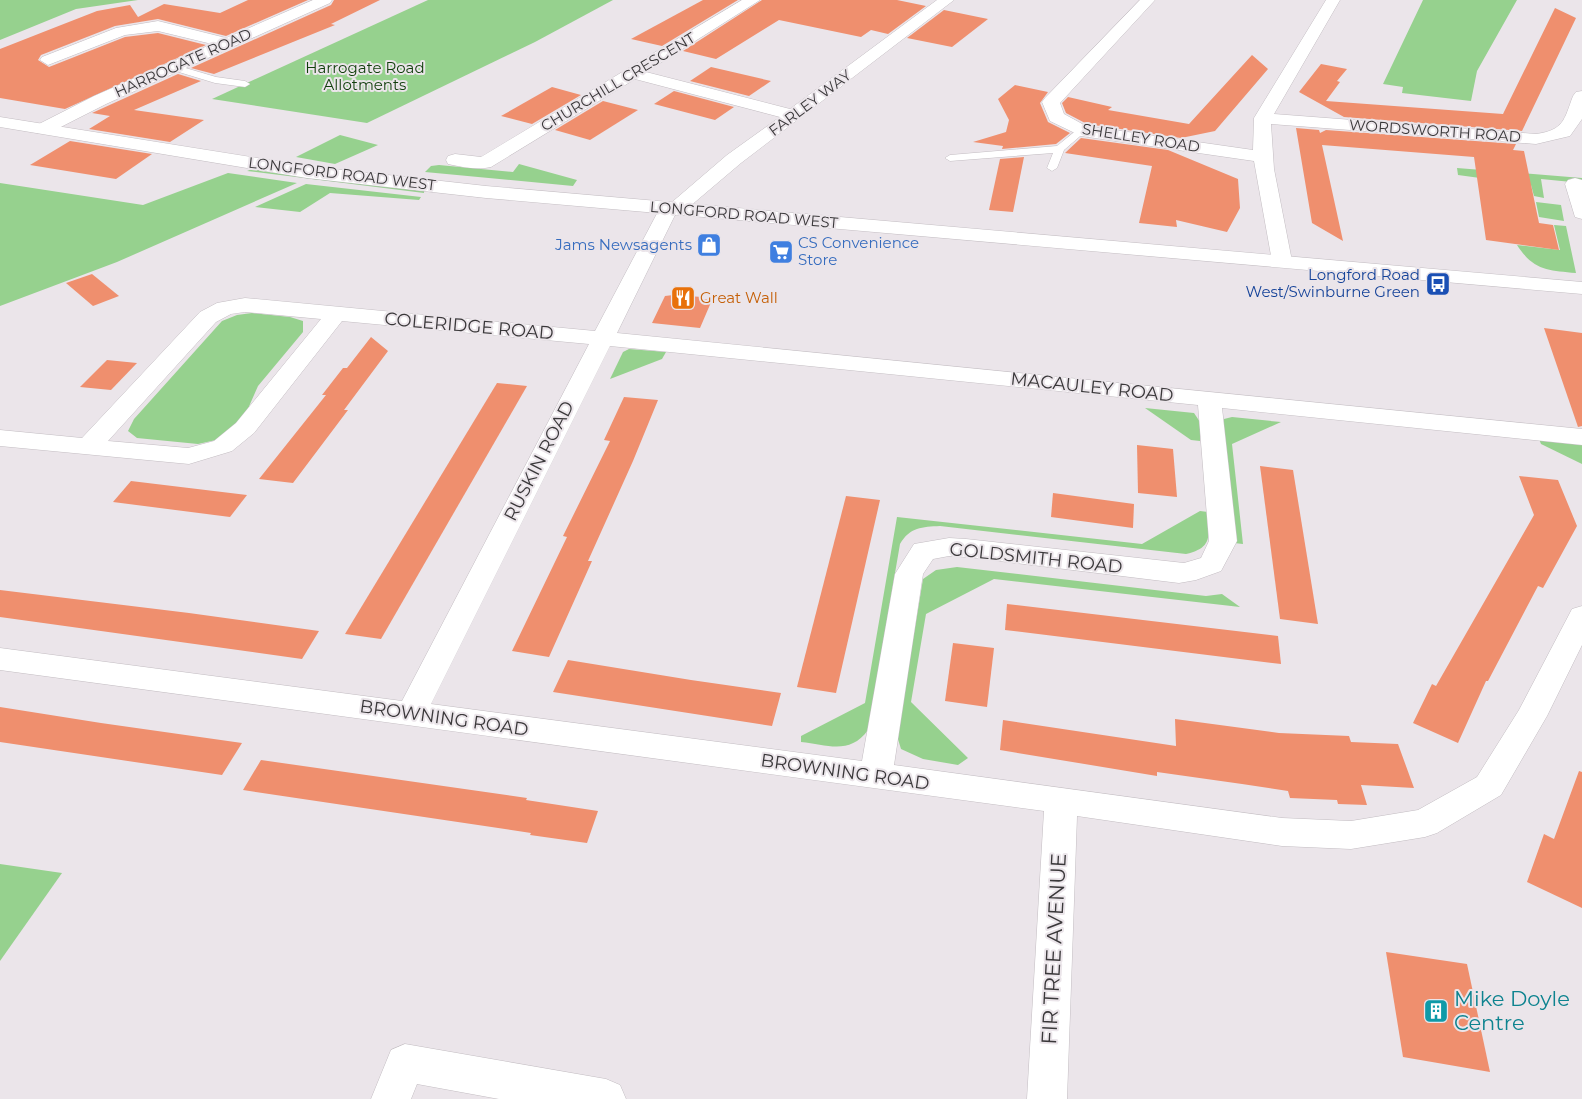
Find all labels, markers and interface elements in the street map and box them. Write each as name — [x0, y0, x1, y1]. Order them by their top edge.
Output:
street label: HARROGATE ROAD — [111, 24, 254, 101]
street label: CHURCHILL CRESCENT — [537, 28, 699, 135]
park label: Harrogate Road Allotments — [305, 58, 425, 94]
street label: FARLEY WAY — [765, 65, 855, 140]
street label: WORDSWORTH ROAD — [1348, 115, 1522, 146]
street label: SHELLEY ROAD — [1081, 119, 1201, 156]
street label: LONGFORD ROAD WEST — [247, 153, 437, 194]
street label: LONGFORD ROAD WEST — [649, 197, 839, 232]
shop icon: Jams Newsagents — [696, 232, 722, 258]
place label: CS Convenience Store — [798, 233, 919, 269]
place label: Jams Newsagents — [554, 235, 692, 254]
supermarket icon: CS Convenience Store — [768, 239, 794, 265]
place label: Longford Road West/Swinburne Green — [1246, 265, 1420, 301]
bus stop icon: Longford Road West/Swinburne Green — [1425, 271, 1451, 297]
restaurant icon: Great Wall — [670, 285, 696, 311]
place label: Great Wall — [700, 288, 778, 307]
street label: COLERIDGE ROAD — [384, 308, 554, 344]
street label: MACAULEY ROAD — [1010, 368, 1174, 406]
street label: RUSKIN ROAD — [499, 397, 579, 525]
street label: GOLDSMITH ROAD — [949, 538, 1123, 578]
street label: BROWNING ROAD — [358, 695, 530, 741]
street label: BROWNING ROAD — [759, 749, 931, 795]
street label: FIR TREE AVENUE — [1036, 853, 1071, 1045]
place label: Mike Doyle Centre — [1454, 986, 1570, 1035]
building icon: Mike Doyle Centre — [1423, 998, 1449, 1024]

